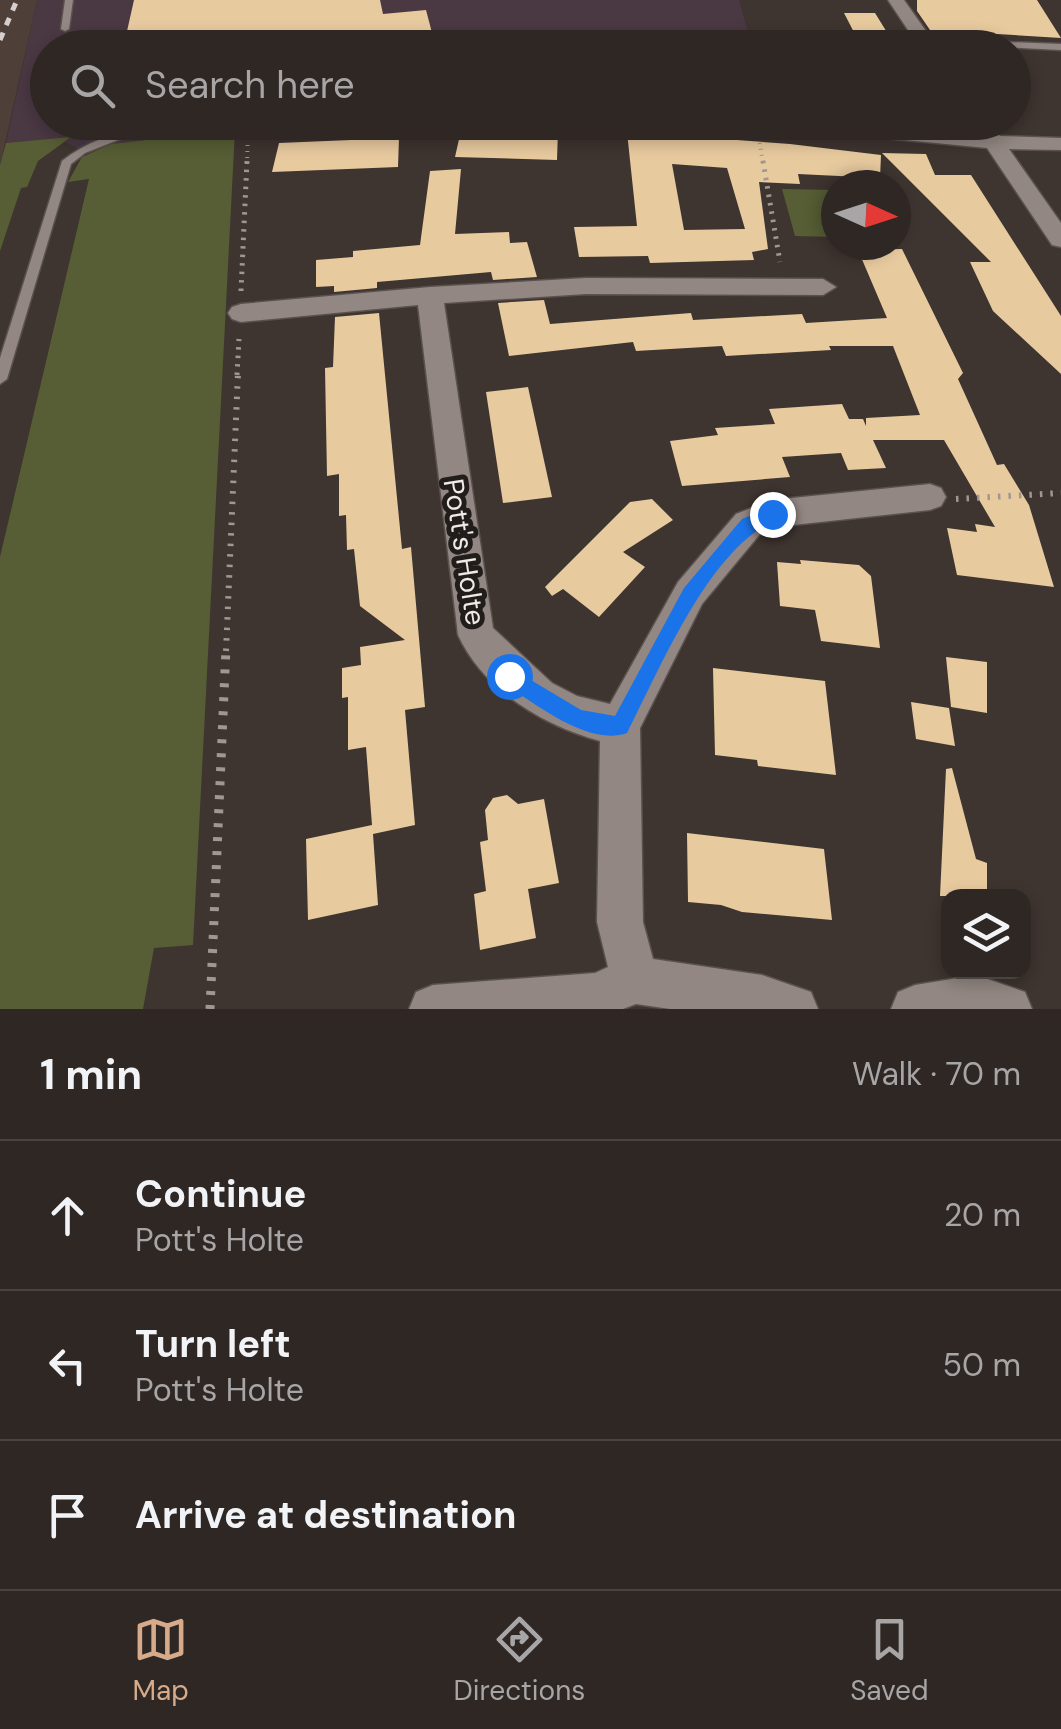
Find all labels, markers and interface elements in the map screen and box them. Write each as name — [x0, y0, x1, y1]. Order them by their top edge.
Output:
search box — [30, 30, 1031, 140]
icon: search — [65, 58, 120, 113]
text: Search here — [145, 60, 355, 110]
north arrow — [821, 170, 911, 260]
street label: Pott's Holte — [435, 476, 494, 628]
route end — [750, 492, 796, 538]
route start — [487, 654, 533, 700]
map controls — [941, 889, 1031, 979]
button: layers — [941, 889, 1031, 979]
text: 1 min — [40, 1047, 142, 1102]
text: Walk · 70 m — [852, 1053, 1021, 1095]
text: Continue — [135, 1169, 306, 1219]
icon: ahead — [40, 1188, 95, 1243]
text: 20 m — [944, 1194, 1021, 1236]
text: Pott's Holte — [135, 1219, 304, 1261]
text: Turn left — [135, 1319, 291, 1369]
icon: left — [40, 1338, 95, 1393]
text: 50 m — [943, 1344, 1021, 1386]
text: Pott's Holte — [135, 1369, 304, 1411]
icon: arrive — [40, 1488, 95, 1543]
text: Arrive at destination — [135, 1490, 517, 1540]
tab: Map — [132, 1612, 189, 1709]
tab: Directions — [454, 1612, 585, 1709]
tab: Saved — [850, 1612, 929, 1709]

